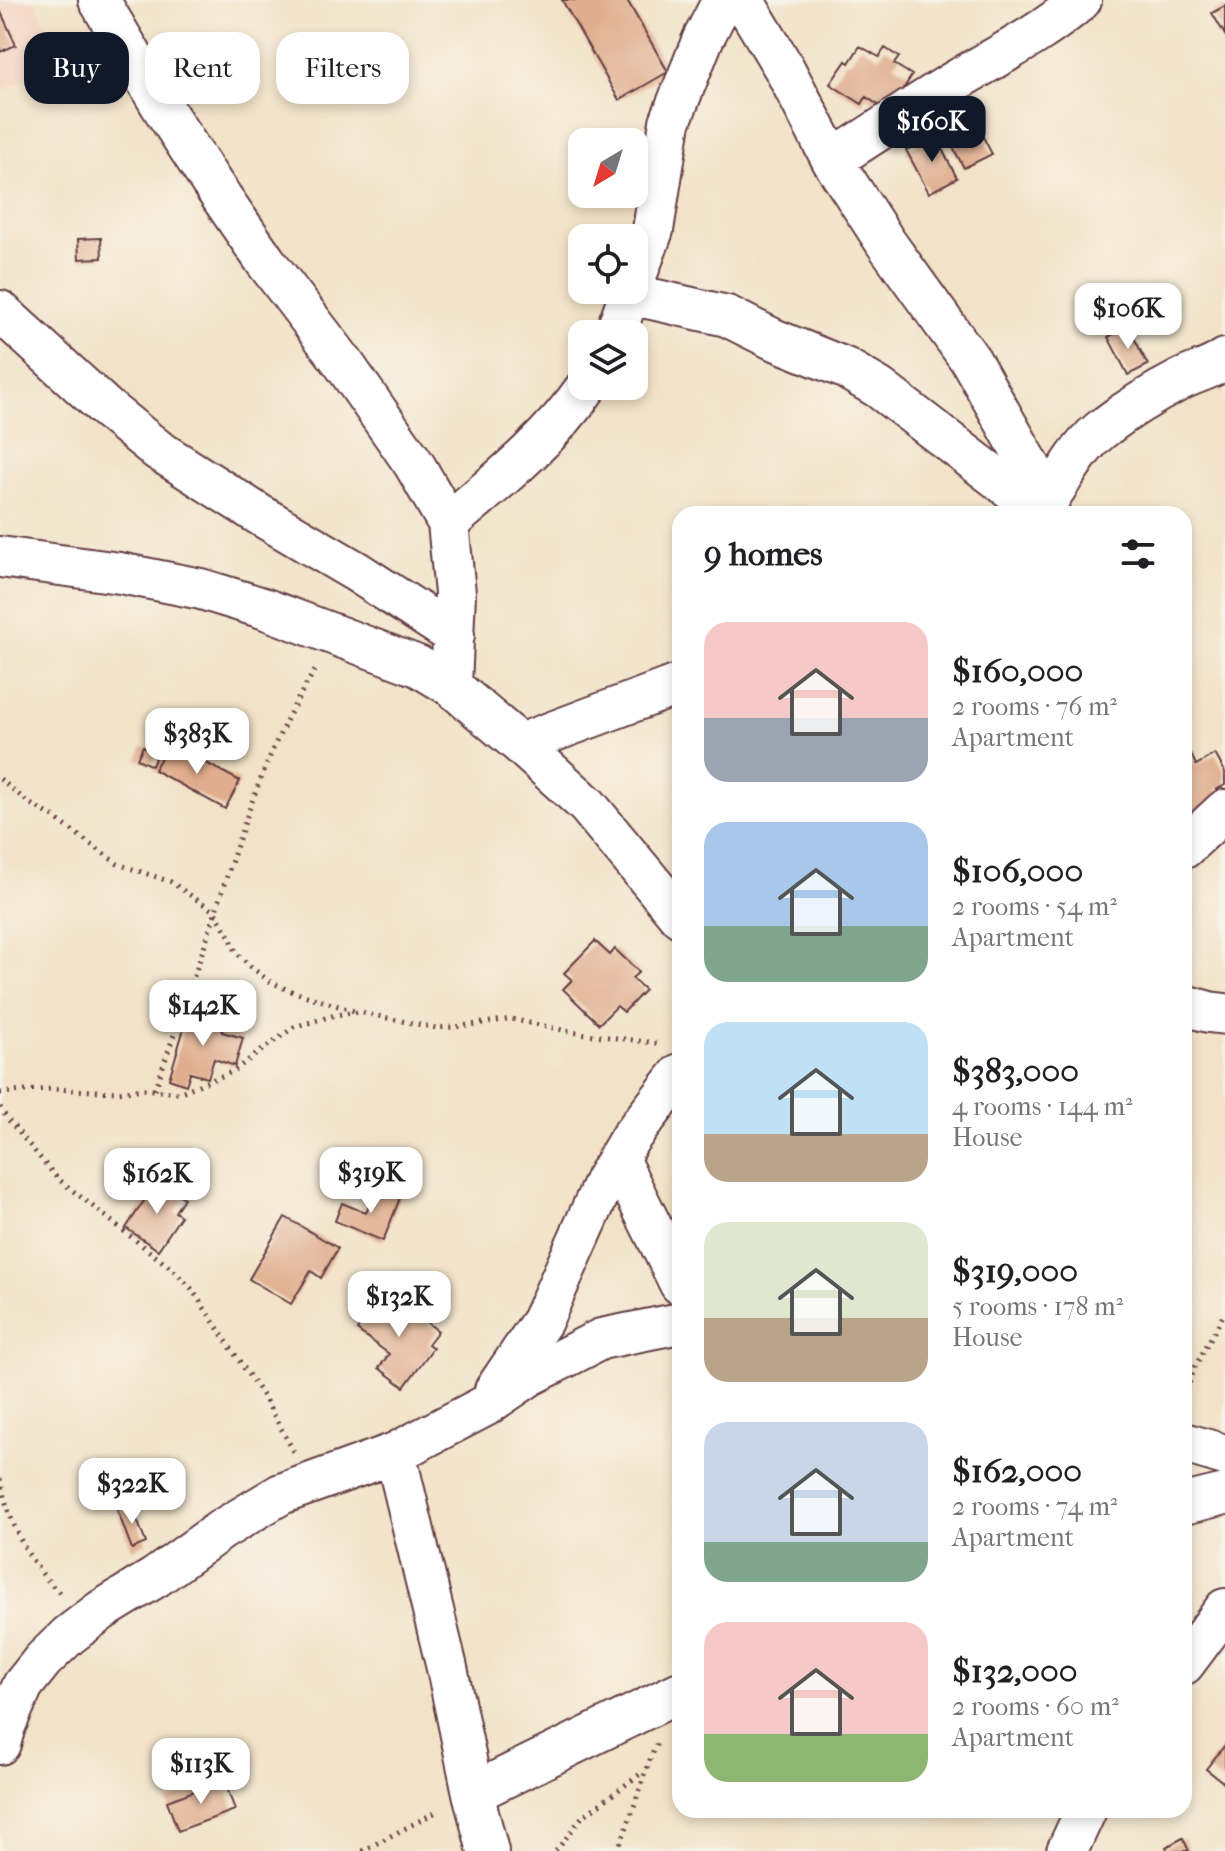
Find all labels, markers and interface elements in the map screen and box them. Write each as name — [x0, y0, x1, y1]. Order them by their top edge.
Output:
chip: Buy — [24, 32, 129, 104]
chip: Rent — [145, 32, 260, 104]
chip: Filters — [276, 32, 409, 104]
pin: $160K — [876, 96, 988, 164]
text: $160K — [897, 106, 967, 137]
north arrow — [568, 128, 648, 208]
map controls — [568, 128, 648, 400]
button: locate — [568, 224, 648, 304]
pin: $106K — [1072, 283, 1184, 351]
text: $106K — [1093, 293, 1163, 324]
button: layers — [568, 320, 648, 400]
icon: filters — [1116, 532, 1160, 576]
text: 9 homes — [704, 534, 823, 574]
text: $160,000 — [952, 651, 1083, 691]
icon: home — [768, 654, 864, 750]
text: 2 rooms · 76 m² — [952, 691, 1117, 722]
pin: $383K — [141, 708, 253, 776]
text: $383K — [163, 718, 231, 749]
text: Apartment — [952, 722, 1074, 753]
text: $106,000 — [952, 851, 1083, 891]
icon: home — [768, 854, 864, 950]
text: 2 rooms · 54 m² — [952, 891, 1117, 922]
text: Apartment — [952, 922, 1074, 953]
pin: $142K — [147, 980, 259, 1048]
text: $142K — [167, 990, 239, 1021]
text: $383,000 — [952, 1051, 1079, 1091]
icon: home — [768, 1054, 864, 1150]
text: 4 rooms · 144 m² — [952, 1091, 1132, 1122]
text: House — [952, 1122, 1022, 1153]
pin: $319K — [315, 1147, 427, 1215]
pin: $162K — [101, 1148, 213, 1216]
text: $319K — [338, 1157, 404, 1188]
text: $162K — [122, 1158, 192, 1189]
text: $319,000 — [952, 1251, 1078, 1291]
icon: home — [768, 1254, 864, 1350]
pin: $132K — [343, 1271, 455, 1339]
text: $132K — [366, 1281, 432, 1312]
text: 5 rooms · 178 m² — [952, 1291, 1123, 1322]
text: House — [952, 1322, 1022, 1353]
text: $162,000 — [952, 1451, 1082, 1491]
icon: home — [768, 1454, 864, 1550]
pin: $322K — [76, 1458, 188, 1526]
text: $322K — [97, 1468, 167, 1499]
text: 2 rooms · 74 m² — [952, 1491, 1117, 1522]
text: Apartment — [952, 1522, 1074, 1553]
text: $132,000 — [952, 1651, 1078, 1691]
icon: home — [768, 1654, 864, 1750]
text: 2 rooms · 60 m² — [952, 1691, 1119, 1722]
text: Apartment — [952, 1722, 1074, 1753]
pin: $113K — [145, 1738, 257, 1806]
text: $113K — [170, 1748, 232, 1779]

